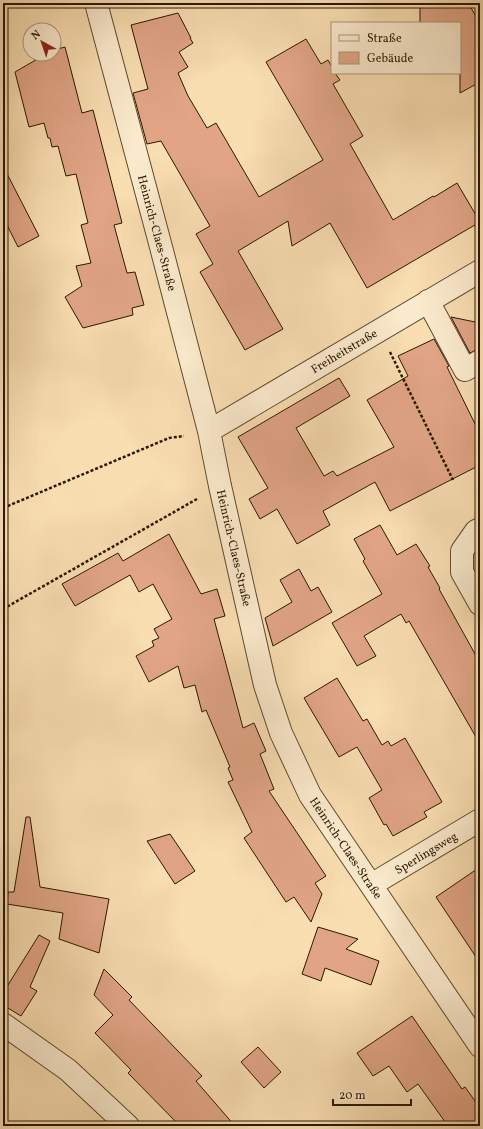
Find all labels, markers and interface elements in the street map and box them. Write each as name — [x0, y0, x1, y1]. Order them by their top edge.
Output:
north arrow — [22, 22, 62, 62]
legend — [331, 22, 461, 74]
text: N — [29, 27, 44, 44]
text: Straße — [367, 31, 402, 47]
text: Gebäude — [367, 51, 414, 67]
street label: Heinrich-Claes-Straße — [133, 173, 179, 293]
street label: Freiheitstraße — [308, 326, 381, 378]
street label: Heinrich-Claes-Straße — [212, 488, 254, 609]
street label: Heinrich-Claes-Straße — [305, 795, 385, 903]
street label: Sperlingsweg — [392, 829, 461, 879]
scale bar — [333, 1081, 411, 1107]
text: 20 m — [339, 1088, 366, 1104]

